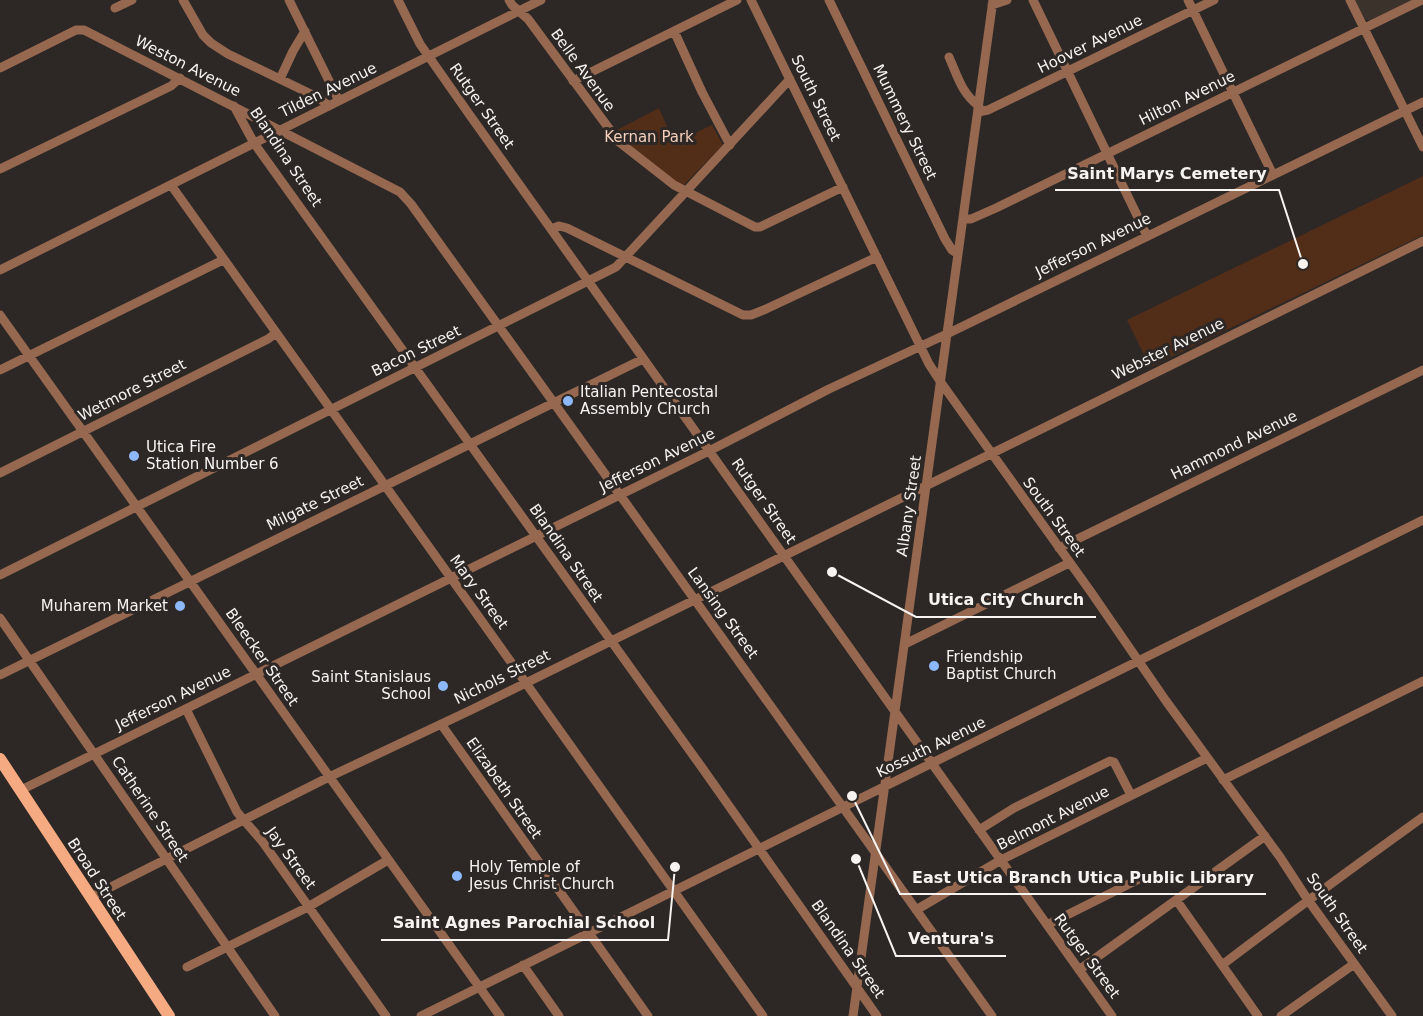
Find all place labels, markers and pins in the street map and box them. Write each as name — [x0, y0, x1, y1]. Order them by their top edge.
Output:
callout: Saint Marys Cemetery — [1055, 156, 1279, 190]
place label: Italian Pentecostal Assembly Church — [580, 383, 718, 418]
marker: Italian Pentecostal Assembly Church — [561, 394, 575, 408]
place label: Utica Fire Station Number 6 — [146, 438, 279, 473]
marker: Utica Fire Station Number 6 — [127, 449, 141, 463]
callout: Utica City Church — [916, 583, 1096, 617]
place label: Muharem Market — [41, 597, 168, 615]
marker: Muharem Market — [173, 599, 187, 613]
place label: Friendship Baptist Church — [946, 648, 1057, 683]
marker: Friendship Baptist Church — [927, 659, 941, 673]
place label: Saint Stanislaus School — [311, 668, 431, 703]
marker: Saint Stanislaus School — [436, 679, 450, 693]
place label: Holy Temple of Jesus Christ Church — [468, 858, 614, 893]
callout: East Utica Branch Utica Public Library — [900, 860, 1266, 894]
marker: Holy Temple of Jesus Christ Church — [450, 869, 464, 883]
callout: Saint Agnes Parochial School — [381, 906, 668, 940]
callout: Ventura's — [896, 922, 1006, 956]

